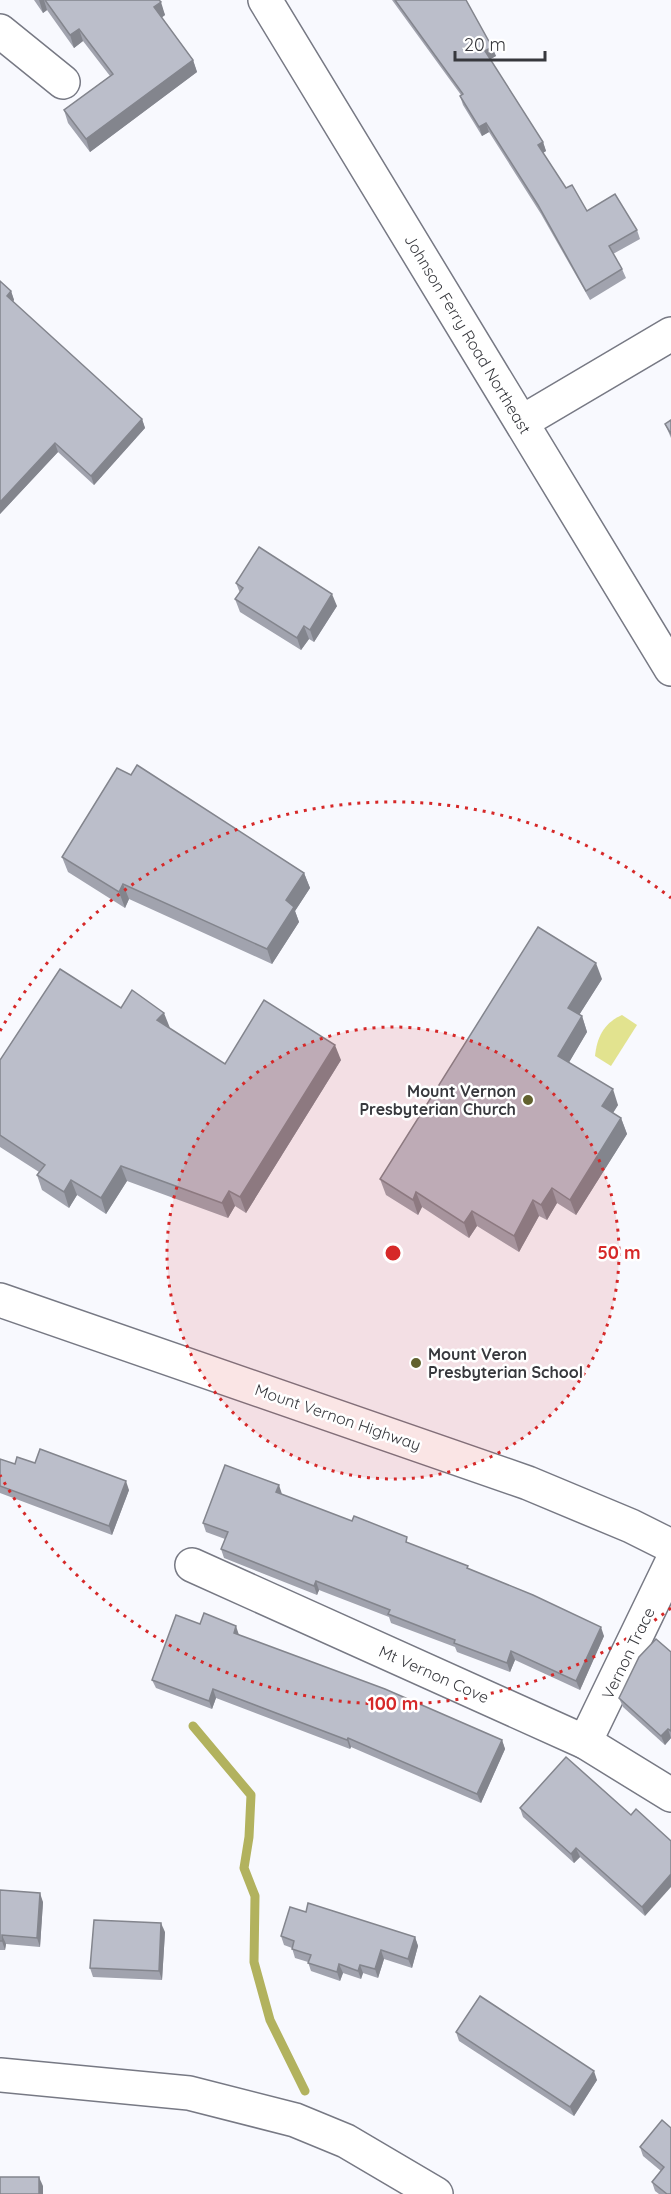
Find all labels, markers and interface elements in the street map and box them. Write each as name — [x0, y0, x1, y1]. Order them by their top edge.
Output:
scale bar — [455, 24, 545, 62]
text: 20 m — [464, 33, 506, 56]
street label: Johnson Ferry Road Northeast — [400, 231, 536, 437]
place label: Mount Vernon Presbyterian Church — [359, 1081, 516, 1119]
marker: Mount Vernon Presbyterian Church — [521, 1093, 535, 1107]
text: 50 m — [597, 1241, 641, 1264]
centre of rings — [383, 1243, 403, 1263]
place label: Mount Veron Presbyterian School — [428, 1344, 583, 1382]
marker: Mount Veron Presbyterian School — [409, 1356, 423, 1370]
street label: Mount Vernon Highway — [253, 1379, 423, 1455]
street label: Vernon Trace — [597, 1604, 659, 1702]
street label: Mt Vernon Cove — [376, 1641, 492, 1707]
text: 100 m — [368, 1692, 418, 1715]

